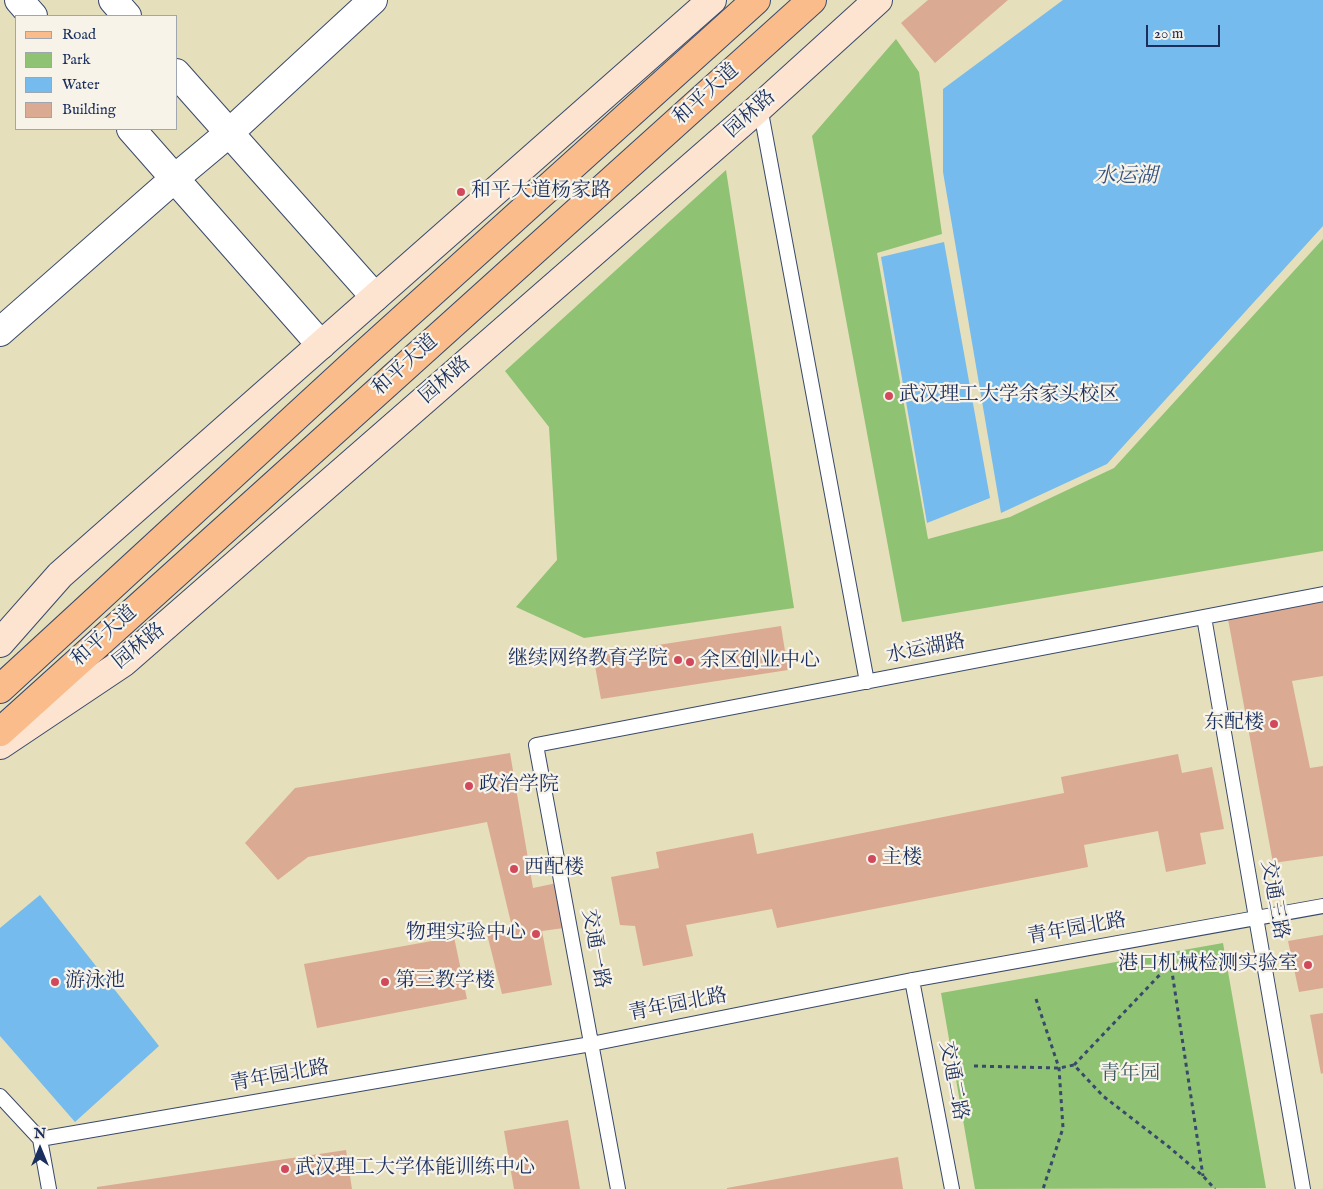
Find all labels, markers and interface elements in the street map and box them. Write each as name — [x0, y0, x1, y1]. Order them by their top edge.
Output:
legend — [15, 15, 178, 130]
scale bar — [1148, 15, 1222, 47]
text: 20 m — [1154, 24, 1183, 43]
text: Road — [62, 25, 96, 44]
text: Park — [62, 50, 91, 69]
street label: 和平大道 — [669, 59, 745, 131]
text: Water — [62, 75, 99, 94]
street label: 园林路 — [721, 86, 781, 144]
text: Building — [62, 100, 116, 119]
water label: 水运湖 — [1095, 165, 1157, 191]
place label: 和平大道杨家路 — [471, 180, 611, 204]
marker: 和平大道杨家路 — [455, 186, 467, 198]
street label: 和平大道 — [368, 330, 444, 402]
street label: 园林路 — [415, 352, 477, 410]
place label: 武汉理工大学余家头校区 — [899, 384, 1119, 408]
marker: 武汉理工大学余家头校区 — [883, 390, 895, 402]
street label: 和平大道 — [67, 601, 143, 673]
street label: 园林路 — [109, 619, 171, 675]
street label: 水运湖路 — [884, 631, 968, 669]
place label: 继续网络教育学院 — [508, 648, 668, 672]
place label: 余区创业中心 — [700, 650, 820, 674]
marker: 继续网络教育学院 — [672, 654, 684, 666]
marker: 余区创业中心 — [684, 656, 696, 668]
place label: 东配楼 — [1204, 712, 1264, 736]
marker: 东配楼 — [1268, 718, 1280, 730]
place label: 政治学院 — [479, 774, 559, 798]
marker: 政治学院 — [463, 780, 475, 792]
place label: 主楼 — [882, 847, 922, 871]
marker: 主楼 — [866, 853, 878, 865]
place label: 西配楼 — [524, 857, 584, 881]
street label: 交通三路 — [1254, 859, 1292, 941]
marker: 西配楼 — [508, 863, 520, 875]
street label: 交通一路 — [575, 908, 613, 990]
street label: 青年园北路 — [1026, 909, 1128, 951]
place label: 物理实验中心 — [406, 922, 526, 946]
marker: 物理实验中心 — [530, 928, 542, 940]
place label: 港口机械检测实验室 — [1118, 953, 1298, 977]
marker: 港口机械检测实验室 — [1302, 959, 1314, 971]
place label: 游泳池 — [65, 970, 125, 994]
place label: 第三教学楼 — [395, 970, 495, 994]
marker: 游泳池 — [49, 976, 61, 988]
marker: 第三教学楼 — [379, 976, 391, 988]
street label: 青年园北路 — [627, 985, 729, 1027]
street label: 交通二路 — [933, 1039, 971, 1123]
street label: 青年园北路 — [229, 1056, 331, 1098]
park label: 青年园 — [1100, 1063, 1160, 1087]
north arrow — [15, 1124, 65, 1174]
text: N — [34, 1125, 46, 1143]
place label: 武汉理工大学体能训练中心 — [295, 1157, 535, 1181]
marker: 武汉理工大学体能训练中心 — [279, 1163, 291, 1175]

